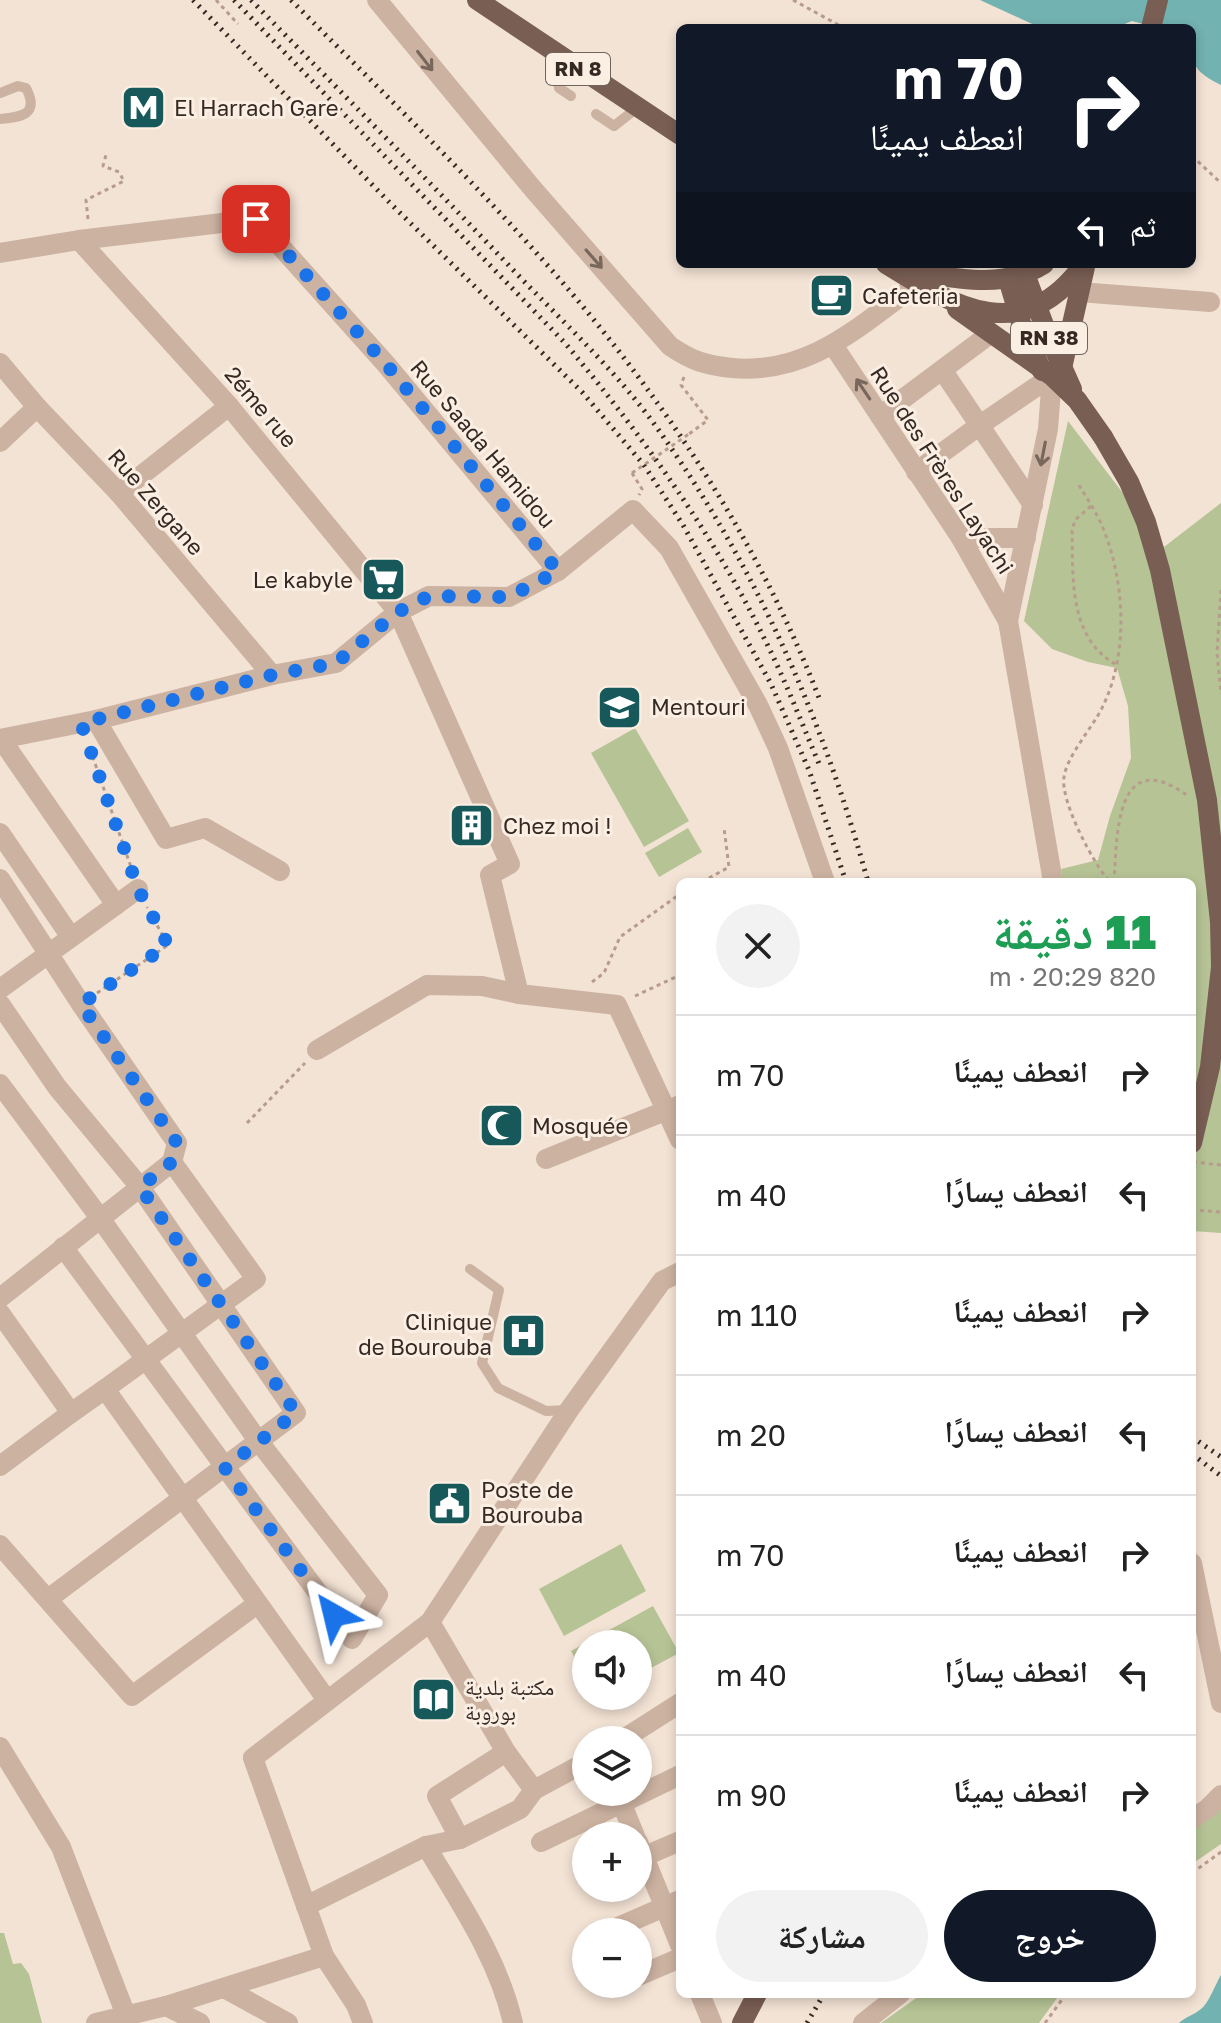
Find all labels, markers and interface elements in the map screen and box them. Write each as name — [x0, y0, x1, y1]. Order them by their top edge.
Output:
text: 70 m — [894, 44, 1024, 111]
one-way arrow — [417, 50, 434, 71]
road number: RN 8 — [546, 53, 610, 85]
icon: right — [1052, 56, 1156, 160]
metro station icon: El Harrach Gare — [119, 84, 167, 132]
place label: El Harrach Gare — [174, 94, 339, 121]
text: انعطف يمينًا — [870, 115, 1024, 158]
pin — [222, 185, 290, 253]
icon: arrive — [234, 197, 278, 241]
icon: left — [1070, 208, 1114, 252]
text: ثم — [1130, 208, 1156, 244]
one-way arrow — [585, 248, 603, 268]
cafe icon: Cafeteria — [807, 272, 855, 320]
place label: Cafeteria — [862, 282, 958, 309]
road number: RN 38 — [1011, 322, 1087, 354]
street label: Rue Saada Hamidou — [405, 354, 562, 533]
street label: 2éme rue — [220, 361, 303, 453]
street label: Rue des Frères Layachi — [865, 361, 1020, 579]
one-way arrow — [854, 379, 871, 401]
one-way arrow — [1035, 441, 1050, 466]
street label: Rue Zergane — [103, 443, 210, 560]
supermarket icon: Le kabyle — [360, 556, 408, 604]
place label: Le kabyle — [253, 566, 353, 593]
school or university icon: Mentouri — [596, 683, 644, 731]
place label: Mentouri — [651, 693, 746, 720]
building icon: Chez moi ! — [448, 802, 496, 850]
place label: Chez moi ! — [503, 812, 612, 839]
text: 11 دقيقة — [992, 902, 1156, 960]
button: close — [716, 904, 800, 988]
text: 820 m · 20:29 — [989, 961, 1156, 992]
text: انعطف يمينًا — [953, 1053, 1088, 1089]
icon: right — [1112, 1053, 1156, 1097]
text: 70 m — [716, 1057, 785, 1093]
mosque icon: Mosquée — [477, 1102, 525, 1150]
place label: Mosquée — [532, 1112, 628, 1139]
text: انعطف يسارًا — [944, 1173, 1088, 1209]
icon: left — [1112, 1173, 1156, 1217]
text: 40 m — [716, 1177, 787, 1213]
text: انعطف يمينًا — [953, 1293, 1088, 1329]
icon: right — [1112, 1293, 1156, 1337]
text: 110 m — [716, 1297, 798, 1333]
place label: Clinique de Bourouba — [358, 1308, 492, 1360]
hospital icon: Clinique de Bourouba — [499, 1311, 547, 1359]
text: انعطف يسارًا — [944, 1413, 1088, 1449]
icon: left — [1112, 1413, 1156, 1457]
text: 20 m — [716, 1417, 786, 1453]
place label: Poste de Bourouba — [481, 1476, 583, 1528]
public building icon: Poste de Bourouba — [426, 1479, 474, 1527]
text: انعطف يمينًا — [953, 1533, 1088, 1569]
icon: right — [1112, 1533, 1156, 1577]
text: 70 m — [716, 1537, 785, 1573]
position arrow — [292, 1573, 376, 1657]
map controls — [572, 1630, 652, 1998]
button: sound — [572, 1630, 652, 1710]
text: انعطف يسارًا — [944, 1653, 1088, 1689]
icon: left — [1112, 1653, 1156, 1697]
text: 40 m — [716, 1657, 787, 1693]
place label: مكتبة بلدية بوروبة — [465, 1673, 554, 1725]
library icon: مكتبة بلدية بوروبة — [410, 1676, 458, 1724]
button: layers — [572, 1726, 652, 1806]
text: انعطف يمينًا — [953, 1773, 1088, 1809]
icon: right — [1112, 1773, 1156, 1817]
text: 90 m — [716, 1777, 787, 1813]
button: + — [572, 1822, 652, 1902]
button: مشاركة — [716, 1890, 928, 1982]
button: خروج — [944, 1890, 1156, 1982]
button: − — [572, 1918, 652, 1998]

